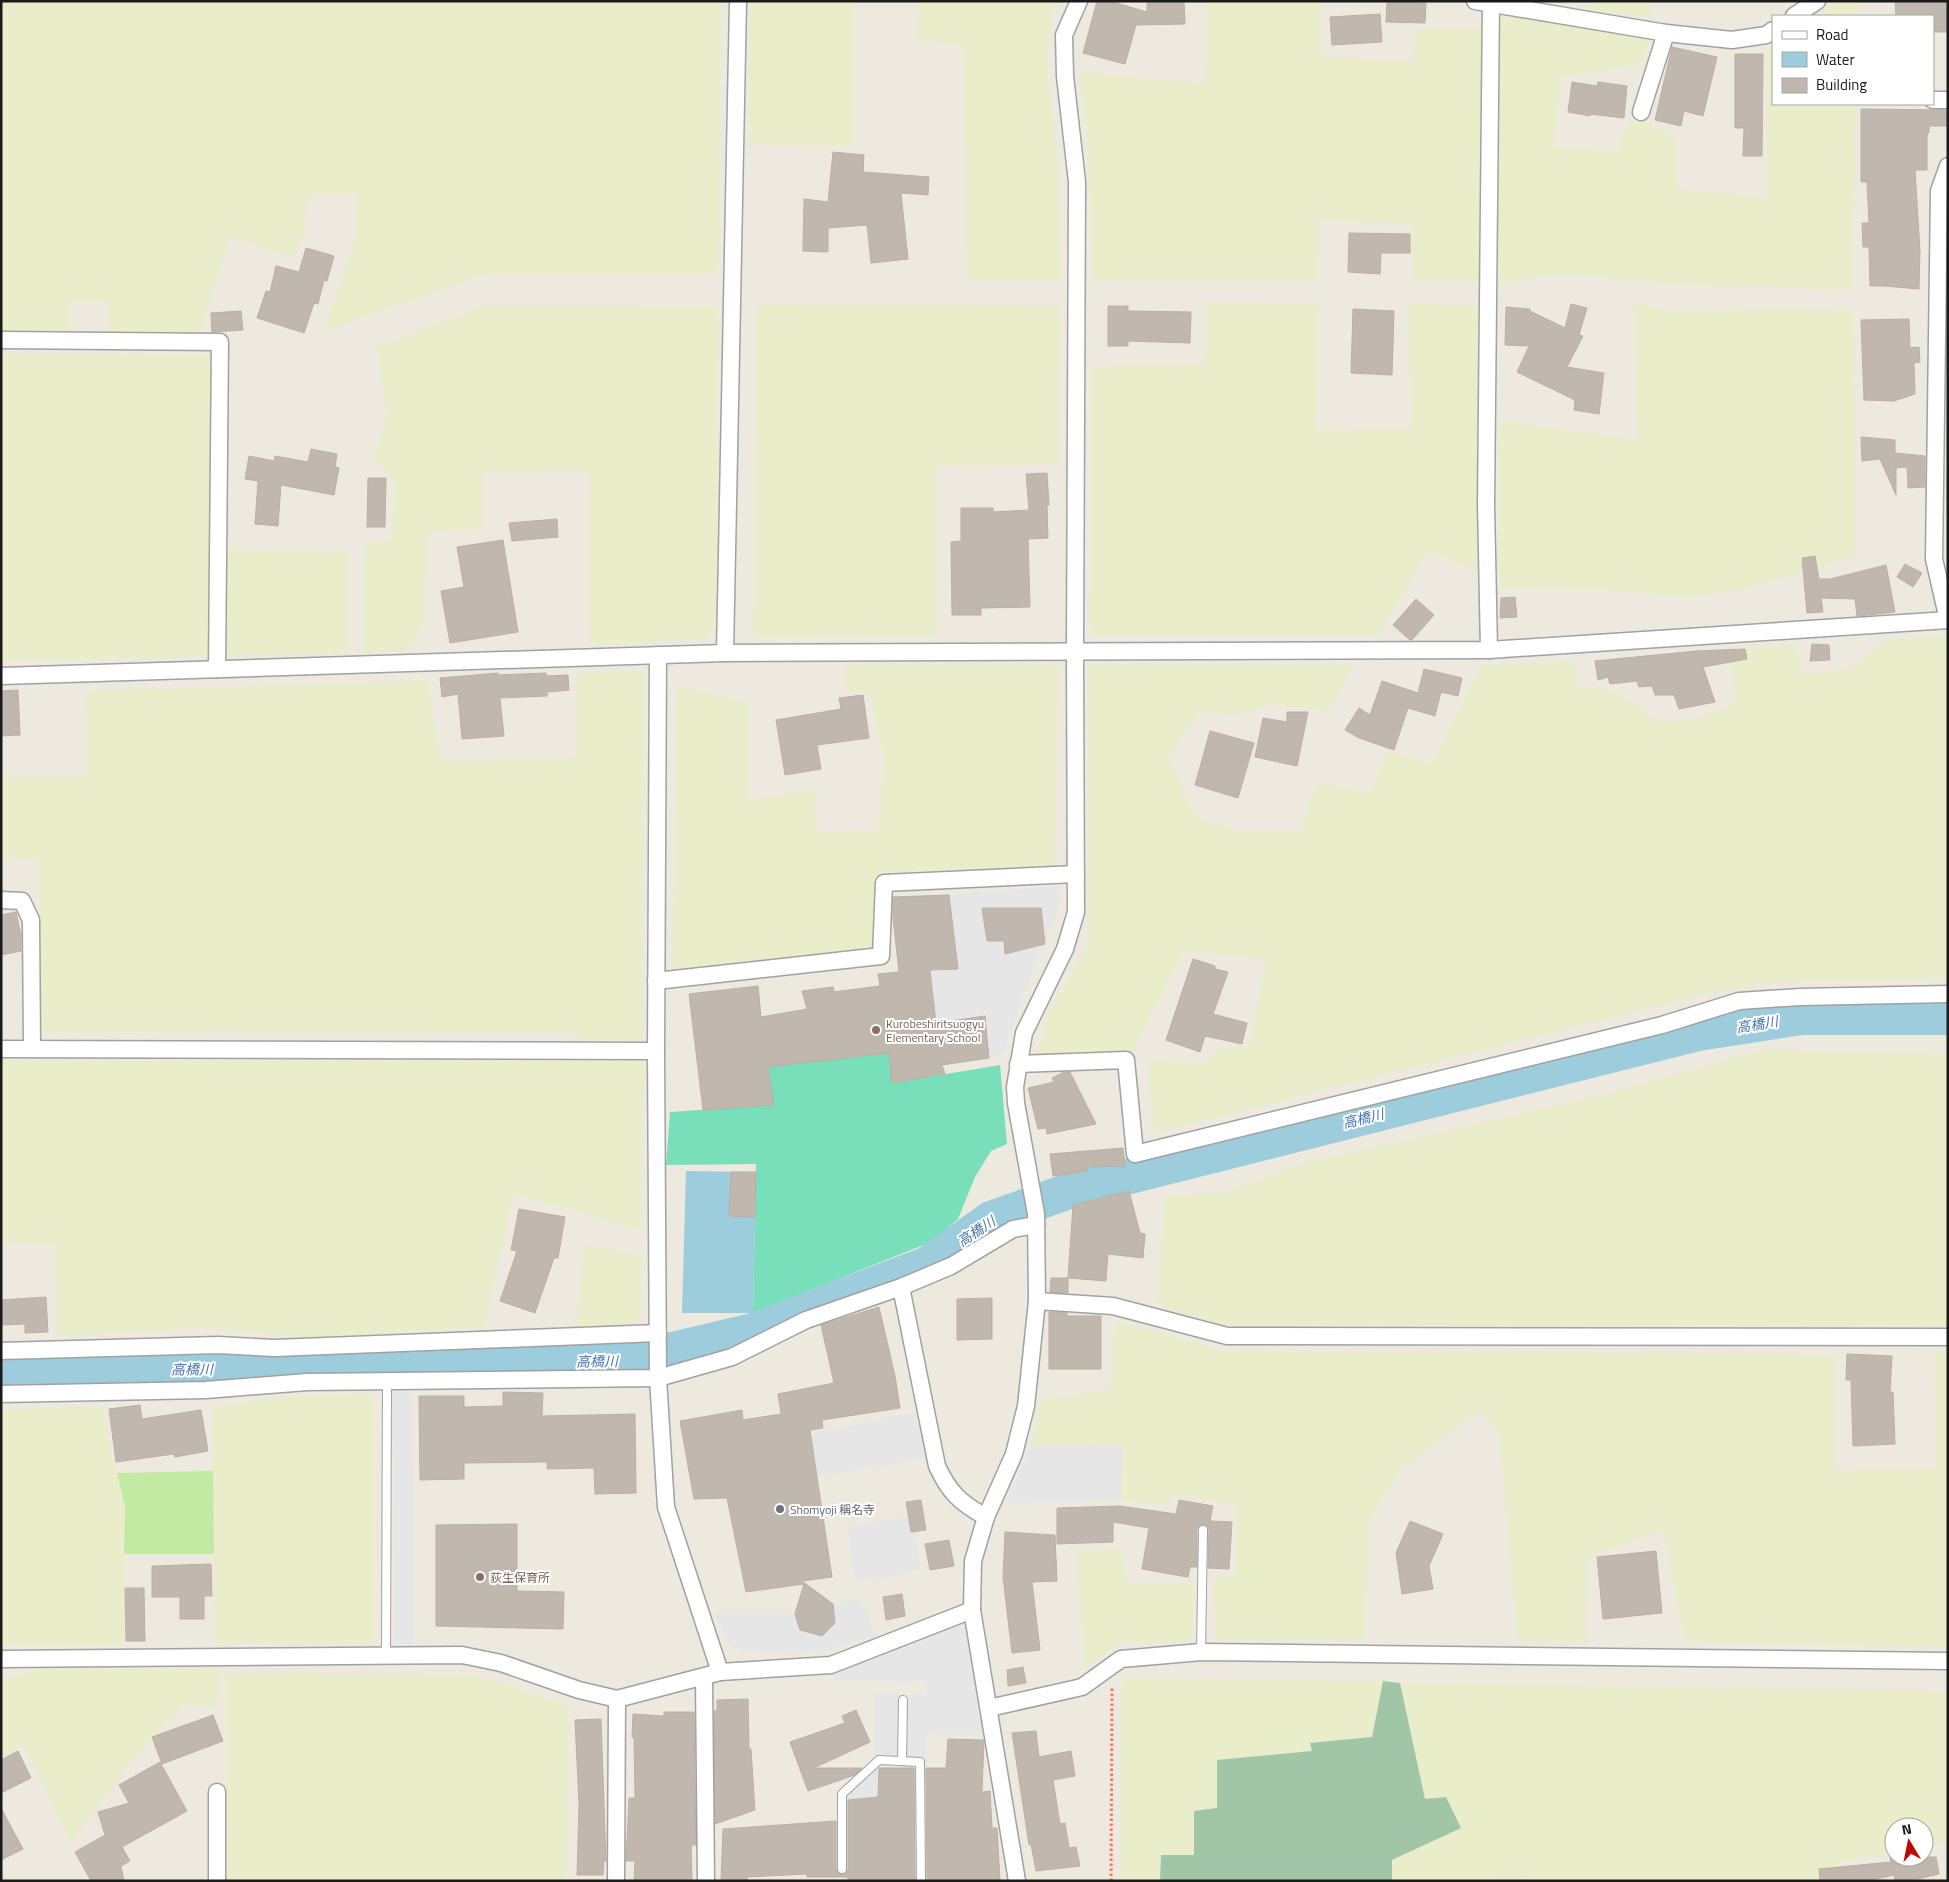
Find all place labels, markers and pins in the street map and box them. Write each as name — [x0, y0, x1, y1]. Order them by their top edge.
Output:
place label: Kurobeshiritsuogyu Elementary School — [886, 1014, 984, 1047]
marker: Kurobeshiritsuogyu Elementary School — [870, 1024, 882, 1036]
place label: Shomyoji 稱名寺 — [790, 1500, 875, 1519]
marker: Shomyoji 稱名寺 — [774, 1503, 786, 1515]
place label: 荻生保育所 — [490, 1568, 550, 1587]
marker: 荻生保育所 — [474, 1571, 486, 1583]

